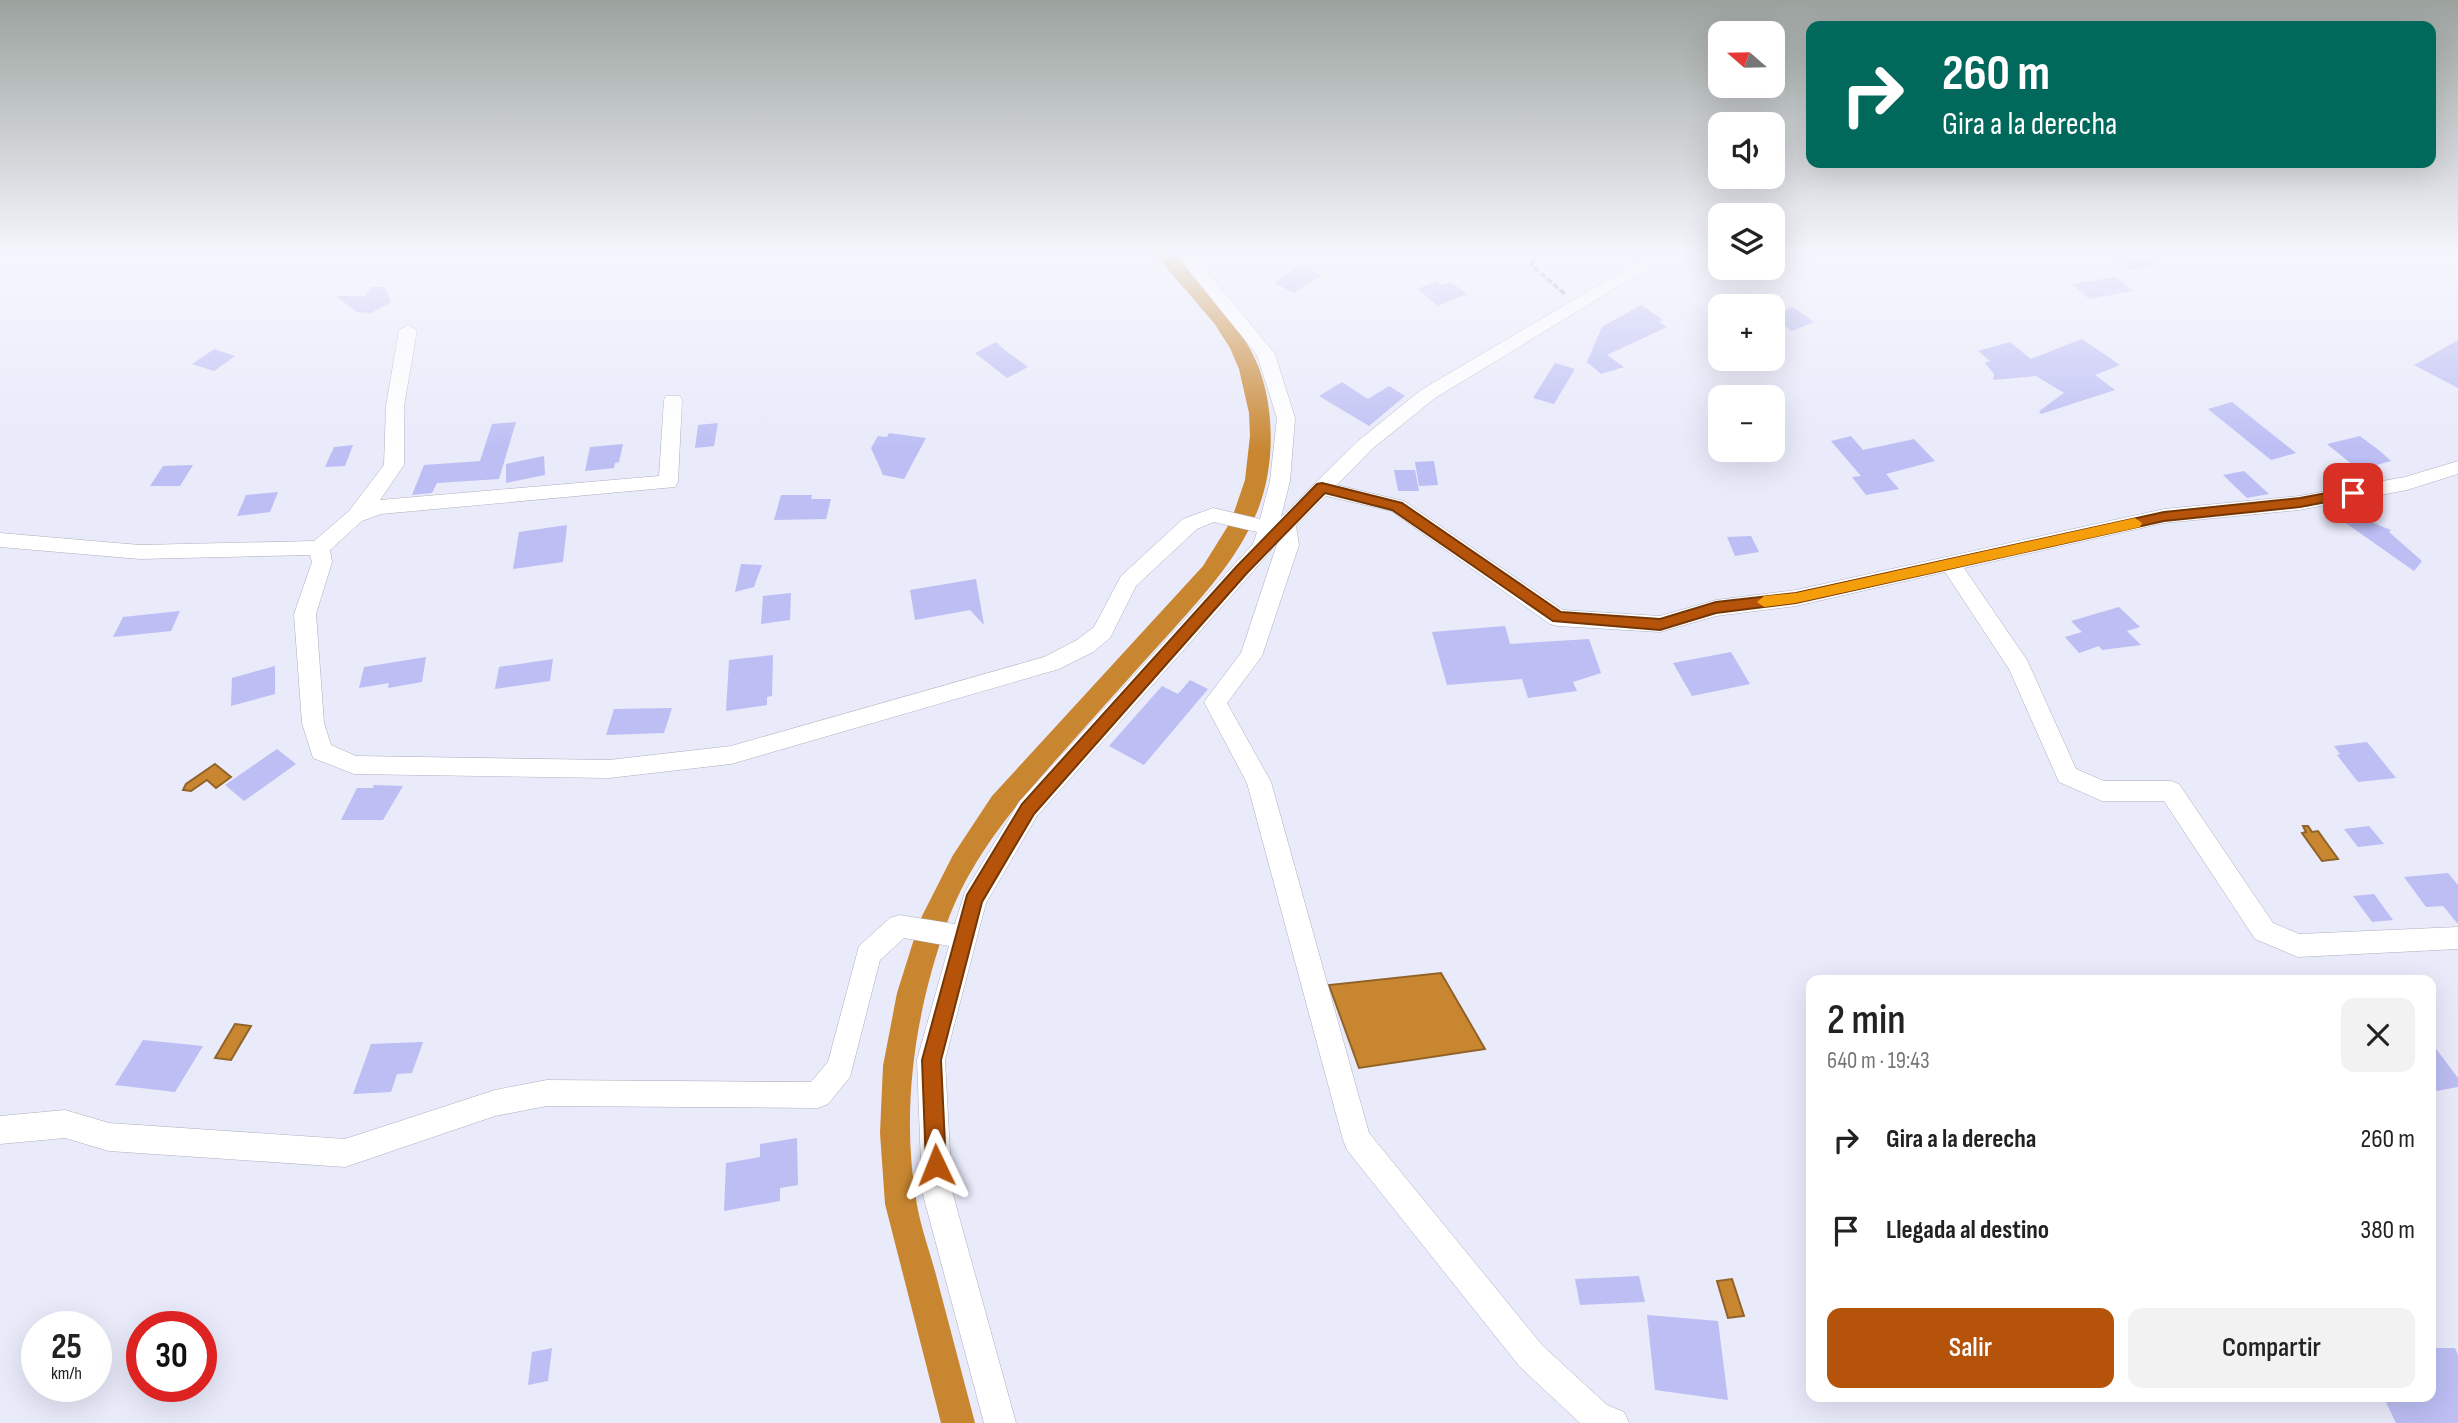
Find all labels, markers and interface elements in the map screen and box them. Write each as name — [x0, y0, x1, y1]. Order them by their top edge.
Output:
north arrow — [1708, 21, 1785, 98]
map controls — [1708, 21, 1785, 462]
text: 260 m — [1942, 45, 2050, 104]
icon: right — [1827, 49, 1918, 140]
text: Gira a la derecha — [1942, 105, 2117, 144]
button: sound — [1708, 112, 1785, 189]
button: layers — [1708, 203, 1785, 280]
button: + — [1708, 294, 1785, 371]
button: − — [1708, 385, 1785, 462]
pin — [2323, 463, 2383, 523]
icon: arrive — [2334, 474, 2372, 512]
text: 2 min — [1827, 995, 1906, 1046]
button: close — [2341, 998, 2415, 1072]
text: 640 m · 19:43 — [1827, 1047, 1930, 1075]
icon: right — [1827, 1121, 1865, 1159]
text: Gira a la derecha — [1886, 1124, 2036, 1155]
text: 260 m — [2360, 1124, 2415, 1155]
position arrow — [899, 1128, 973, 1202]
icon: arrive — [1827, 1212, 1865, 1250]
text: Llegada al destino — [1886, 1215, 2049, 1246]
text: 380 m — [2360, 1215, 2415, 1246]
button: Salir — [1827, 1308, 2114, 1388]
button: Compartir — [2128, 1308, 2415, 1388]
speed limit sign: 30 — [126, 1311, 217, 1402]
text: 25 — [51, 1326, 82, 1369]
text: km/h — [51, 1363, 82, 1384]

